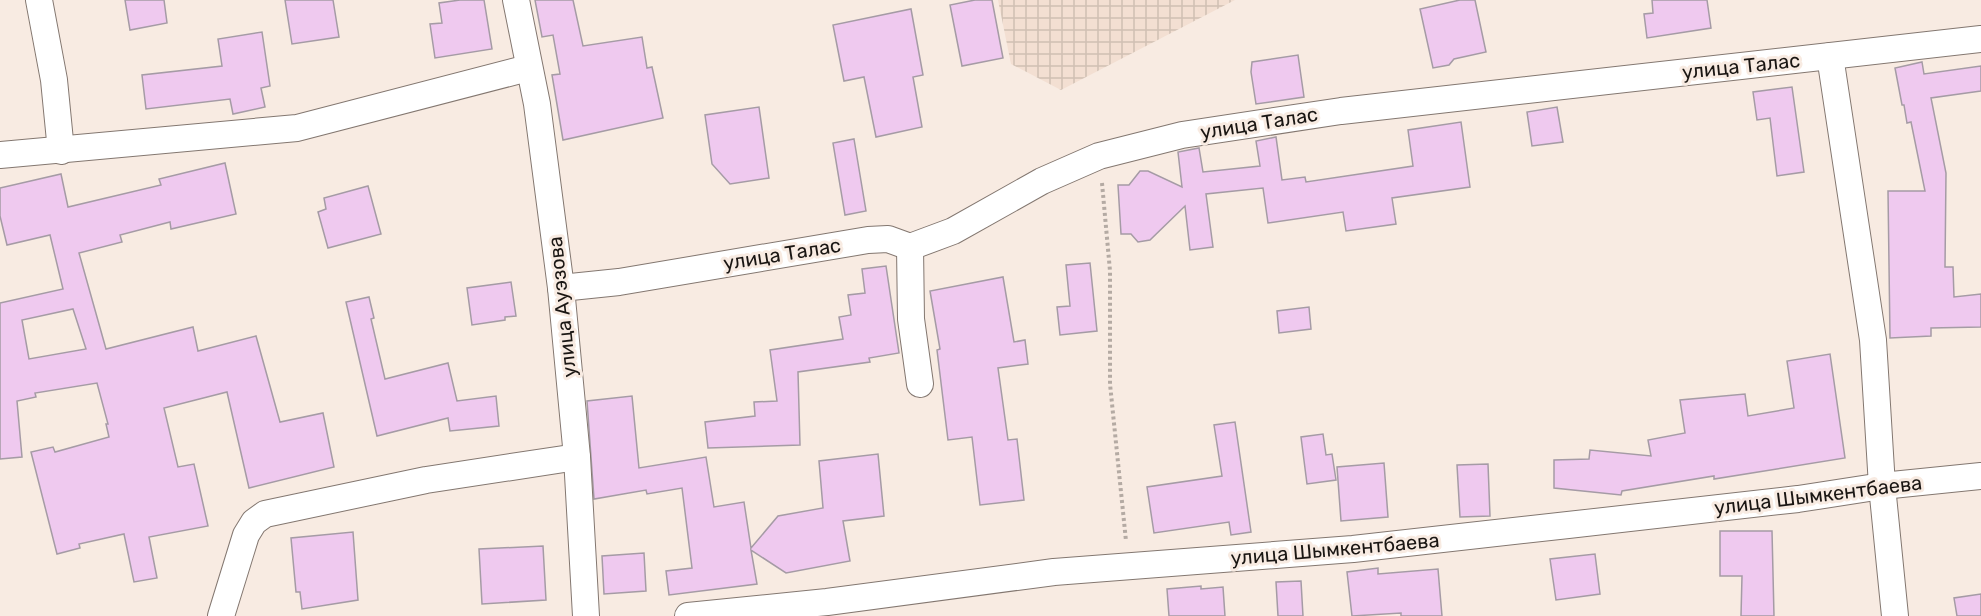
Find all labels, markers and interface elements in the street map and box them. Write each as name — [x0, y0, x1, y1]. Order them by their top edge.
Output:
street label: улица Талас — [1681, 48, 1801, 84]
street label: улица Талас — [1198, 102, 1320, 144]
street label: улица Талас — [721, 233, 843, 275]
street label: улица Ауэзова — [543, 235, 581, 379]
street label: улица Шымкентбаева — [1713, 470, 1923, 520]
street label: улица Шымкентбаева — [1230, 528, 1440, 570]

